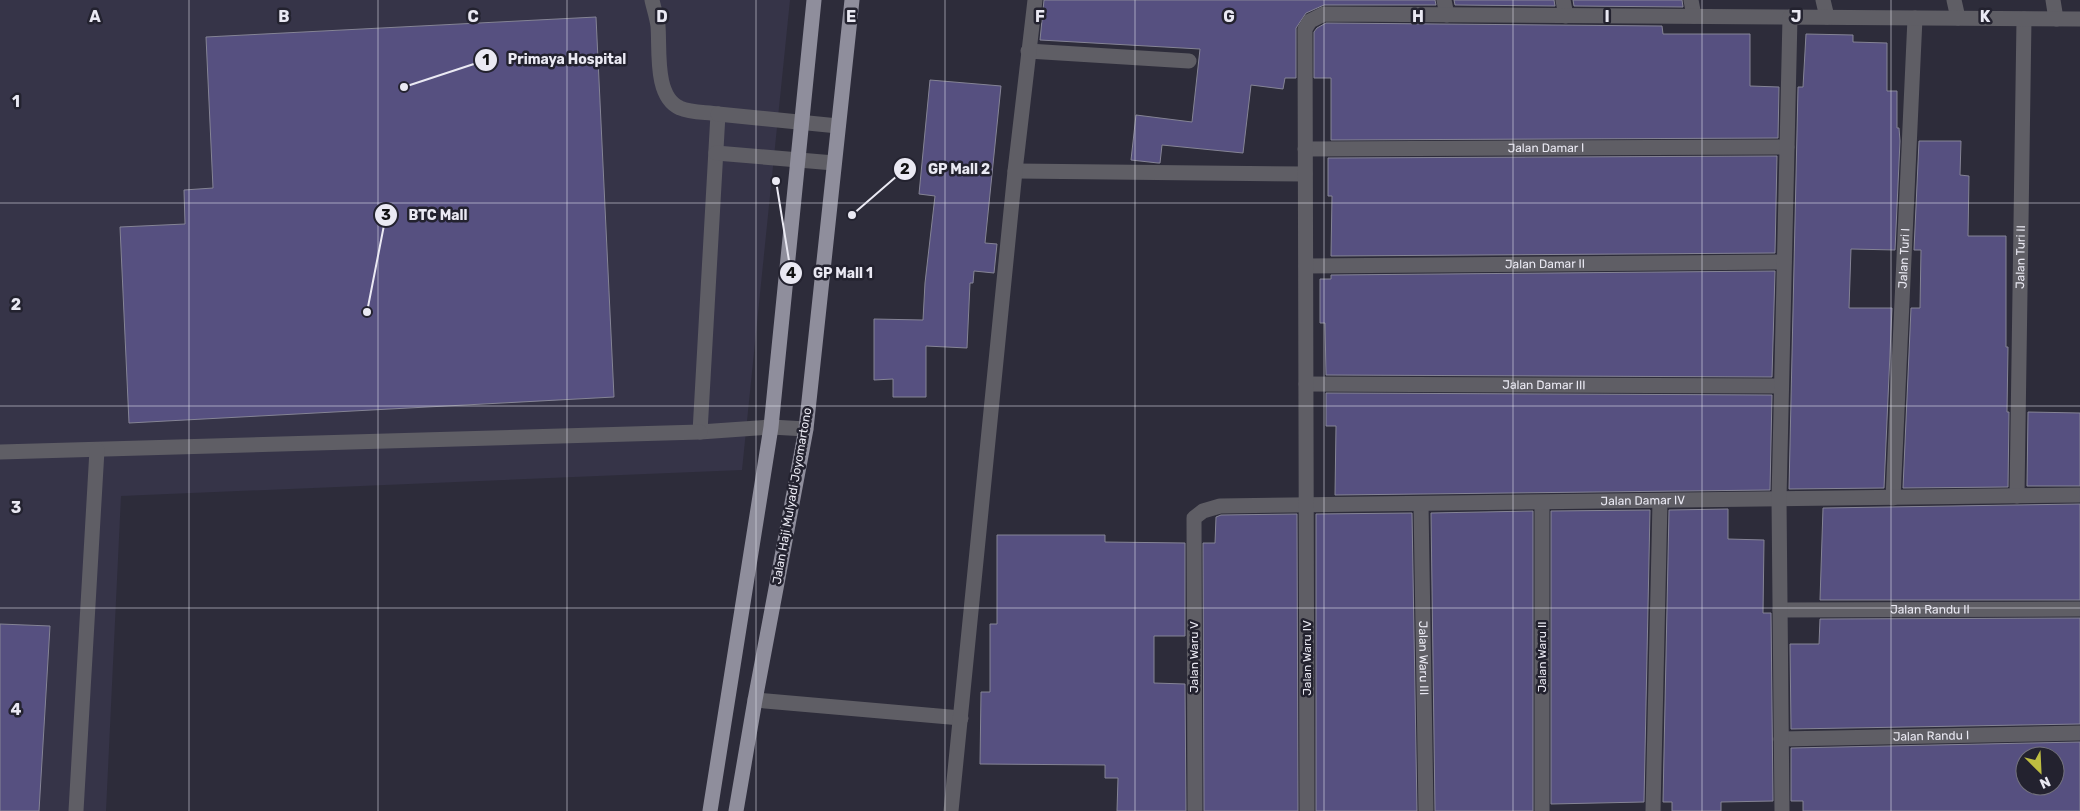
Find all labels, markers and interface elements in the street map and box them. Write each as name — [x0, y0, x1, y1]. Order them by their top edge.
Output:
text: A — [89, 7, 101, 26]
text: B — [278, 7, 290, 26]
text: C — [467, 7, 479, 26]
text: D — [656, 7, 668, 26]
text: E — [846, 7, 856, 26]
text: F — [1035, 7, 1045, 26]
text: G — [1223, 7, 1235, 26]
text: H — [1412, 7, 1424, 26]
text: I — [1604, 7, 1610, 26]
text: J — [1791, 7, 1801, 26]
text: K — [1980, 7, 1991, 26]
callout: Primaya Hospital — [473, 45, 637, 74]
text: 1 — [482, 51, 490, 69]
text: Primaya Hospital — [508, 51, 626, 68]
text: 1 — [12, 92, 20, 111]
street label: Jalan Damar I — [1508, 141, 1584, 155]
callout: GP Mall 2 — [893, 154, 1000, 183]
text: 2 — [900, 160, 910, 178]
text: GP Mall 2 — [928, 161, 990, 178]
callout: BTC Mall — [374, 201, 478, 230]
text: 3 — [381, 206, 391, 224]
text: BTC Mall — [408, 207, 468, 224]
street label: Jalan Turi II — [2013, 225, 2028, 289]
street label: Jalan Turi I — [1896, 228, 1912, 289]
street label: Jalan Damar II — [1505, 257, 1585, 271]
callout: GP Mall 1 — [778, 259, 884, 288]
text: 4 — [786, 264, 796, 282]
text: GP Mall 1 — [813, 265, 873, 282]
text: 2 — [11, 295, 21, 314]
street label: Jalan Damar III — [1502, 378, 1586, 392]
street label: Jalan Haji Mulyadi Joyomartono — [770, 407, 814, 585]
street label: Jalan Damar IV — [1600, 493, 1685, 508]
text: 3 — [11, 498, 21, 517]
street label: Jalan Randu II — [1890, 602, 1970, 617]
street label: Jalan Waru IV — [1300, 620, 1314, 696]
street label: Jalan Waru V — [1187, 621, 1201, 693]
street label: Jalan Waru III — [1416, 621, 1431, 695]
street label: Jalan Waru II — [1535, 622, 1549, 693]
text: 4 — [11, 700, 22, 719]
street label: Jalan Randu I — [1893, 728, 1969, 744]
north arrow — [2015, 746, 2065, 796]
text: N — [2037, 773, 2053, 792]

